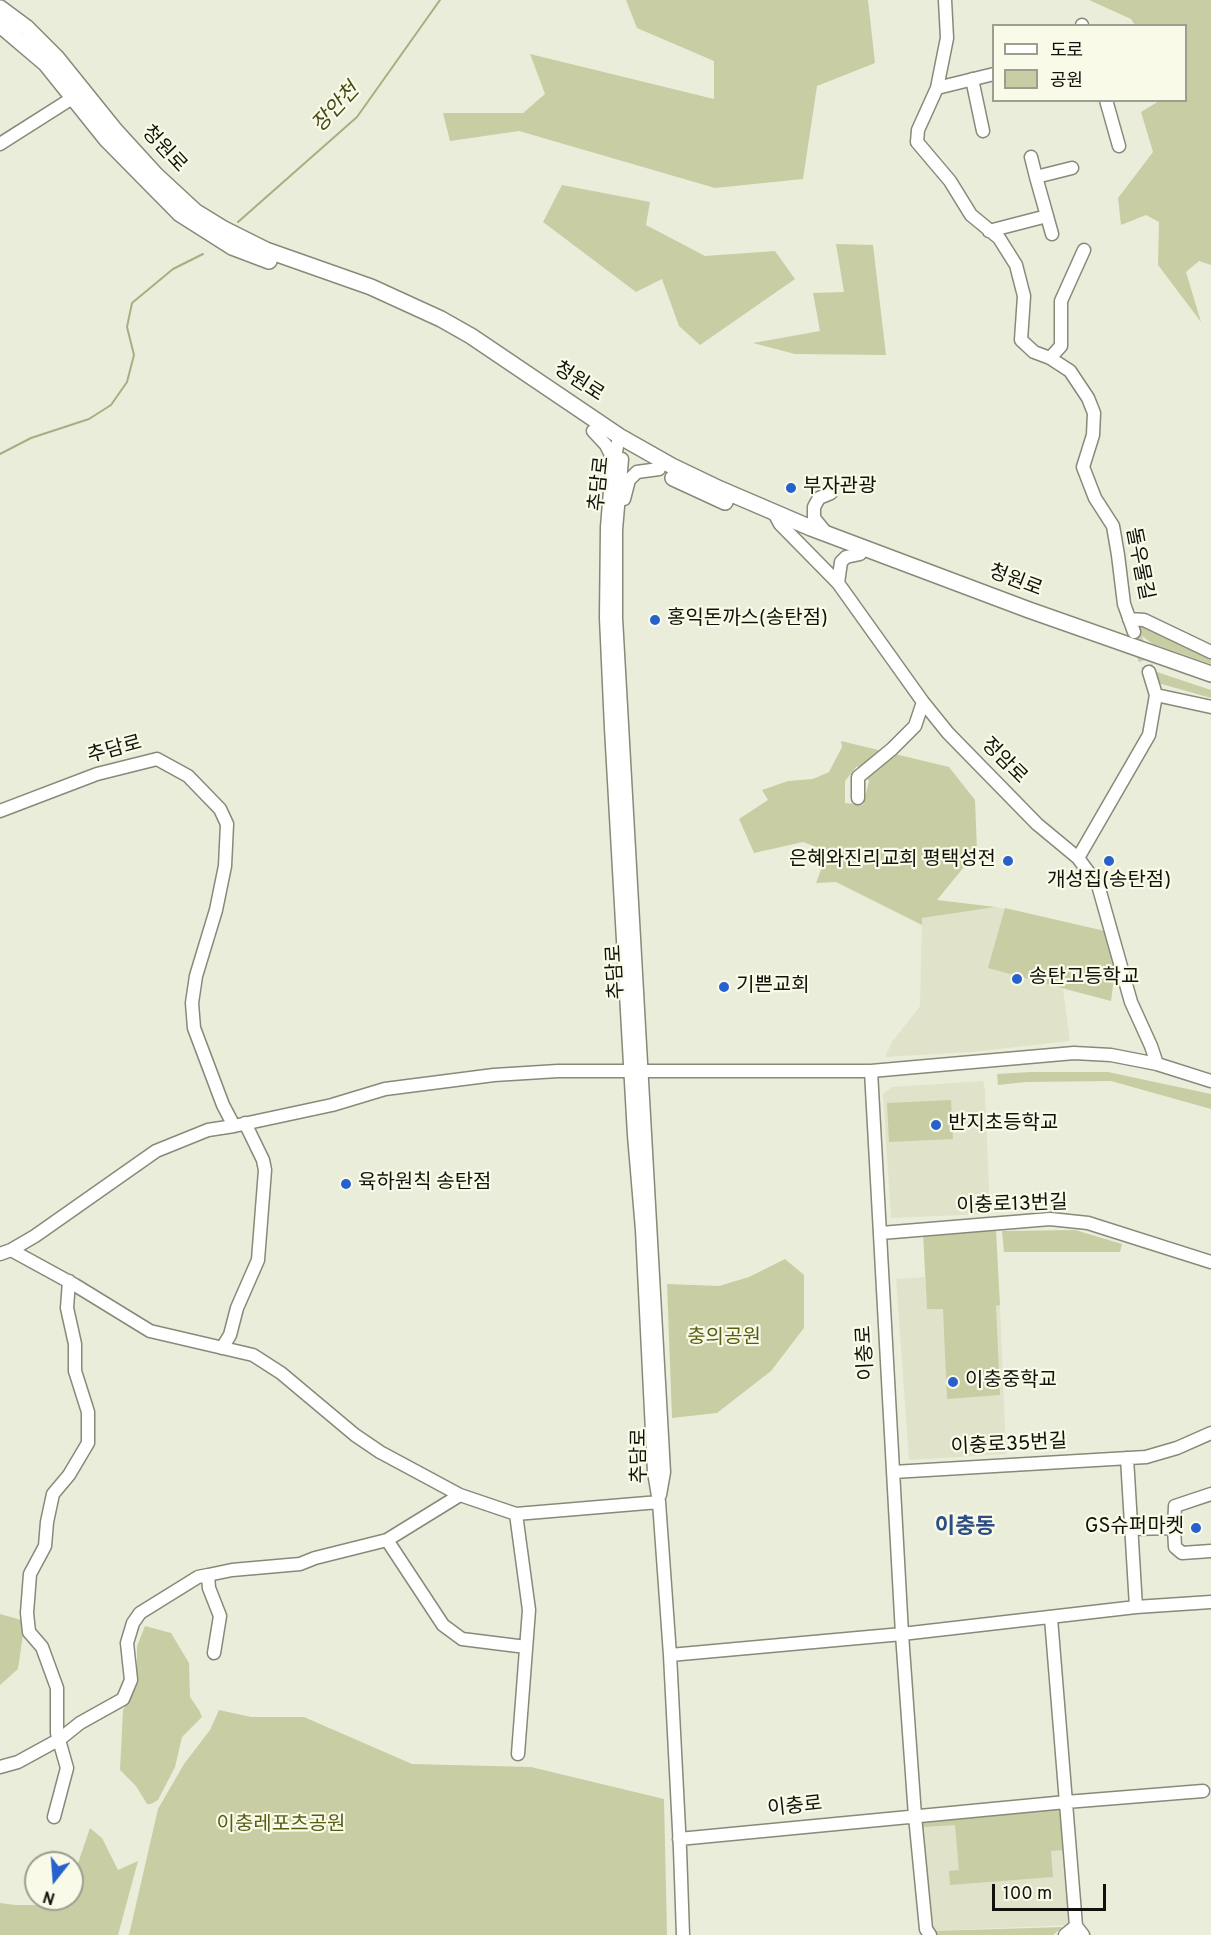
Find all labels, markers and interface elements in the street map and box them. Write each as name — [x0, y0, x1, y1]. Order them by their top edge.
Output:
legend — [992, 24, 1187, 102]
text: 도로 — [1050, 40, 1083, 63]
text: 공원 — [1050, 70, 1083, 93]
water label: 장안천 — [308, 79, 366, 139]
street label: 청원로 — [135, 122, 191, 178]
street label: 청원로 — [548, 358, 608, 408]
street label: 추담로 — [586, 455, 616, 513]
place label: 부자관광 — [803, 476, 877, 500]
marker: 부자관광 — [784, 481, 798, 495]
street label: 돌우물길 — [1119, 526, 1157, 602]
street label: 청원로 — [985, 561, 1045, 603]
place label: 홍익돈까스(송탄점) — [667, 608, 828, 632]
marker: 홍익돈까스(송탄점) — [648, 613, 662, 627]
street label: 추담로 — [85, 732, 145, 770]
street label: 정암로 — [975, 734, 1031, 790]
place label: 은혜와진리교회 평택성전 — [789, 849, 996, 873]
marker: 은혜와진리교회 평택성전 — [1001, 854, 1015, 868]
marker: 개성집(송탄점) — [1102, 854, 1116, 868]
place label: 개성집(송탄점) — [1047, 870, 1171, 894]
street label: 추담로 — [604, 944, 630, 1000]
place label: 송탄고등학교 — [1029, 967, 1139, 991]
marker: 송탄고등학교 — [1010, 972, 1024, 986]
place label: 기쁜교회 — [736, 975, 810, 999]
marker: 기쁜교회 — [717, 980, 731, 994]
place label: 반지초등학교 — [948, 1113, 1058, 1137]
marker: 반지초등학교 — [929, 1118, 943, 1132]
place label: 육하원칙 송탄점 — [358, 1172, 491, 1196]
marker: 육하원칙 송탄점 — [339, 1177, 353, 1191]
street label: 이충로13번길 — [956, 1192, 1068, 1220]
street label: 이충로 — [854, 1325, 880, 1381]
park label: 충의공원 — [687, 1327, 761, 1351]
place label: 이충중학교 — [965, 1370, 1057, 1394]
marker: 이충중학교 — [946, 1375, 960, 1389]
street label: 추담로 — [629, 1428, 653, 1484]
street label: 이충로35번길 — [950, 1431, 1068, 1461]
district label: 이충동 — [935, 1516, 995, 1542]
place label: GS슈퍼마켓 — [1085, 1516, 1184, 1540]
marker: GS슈퍼마켓 — [1189, 1521, 1203, 1535]
street label: 이충로 — [766, 1793, 824, 1823]
park label: 이충레포츠공원 — [217, 1814, 345, 1838]
north arrow — [24, 1851, 84, 1911]
scale bar — [995, 1872, 1109, 1910]
text: 100 m — [1003, 1883, 1052, 1906]
text: N — [41, 1885, 58, 1908]

